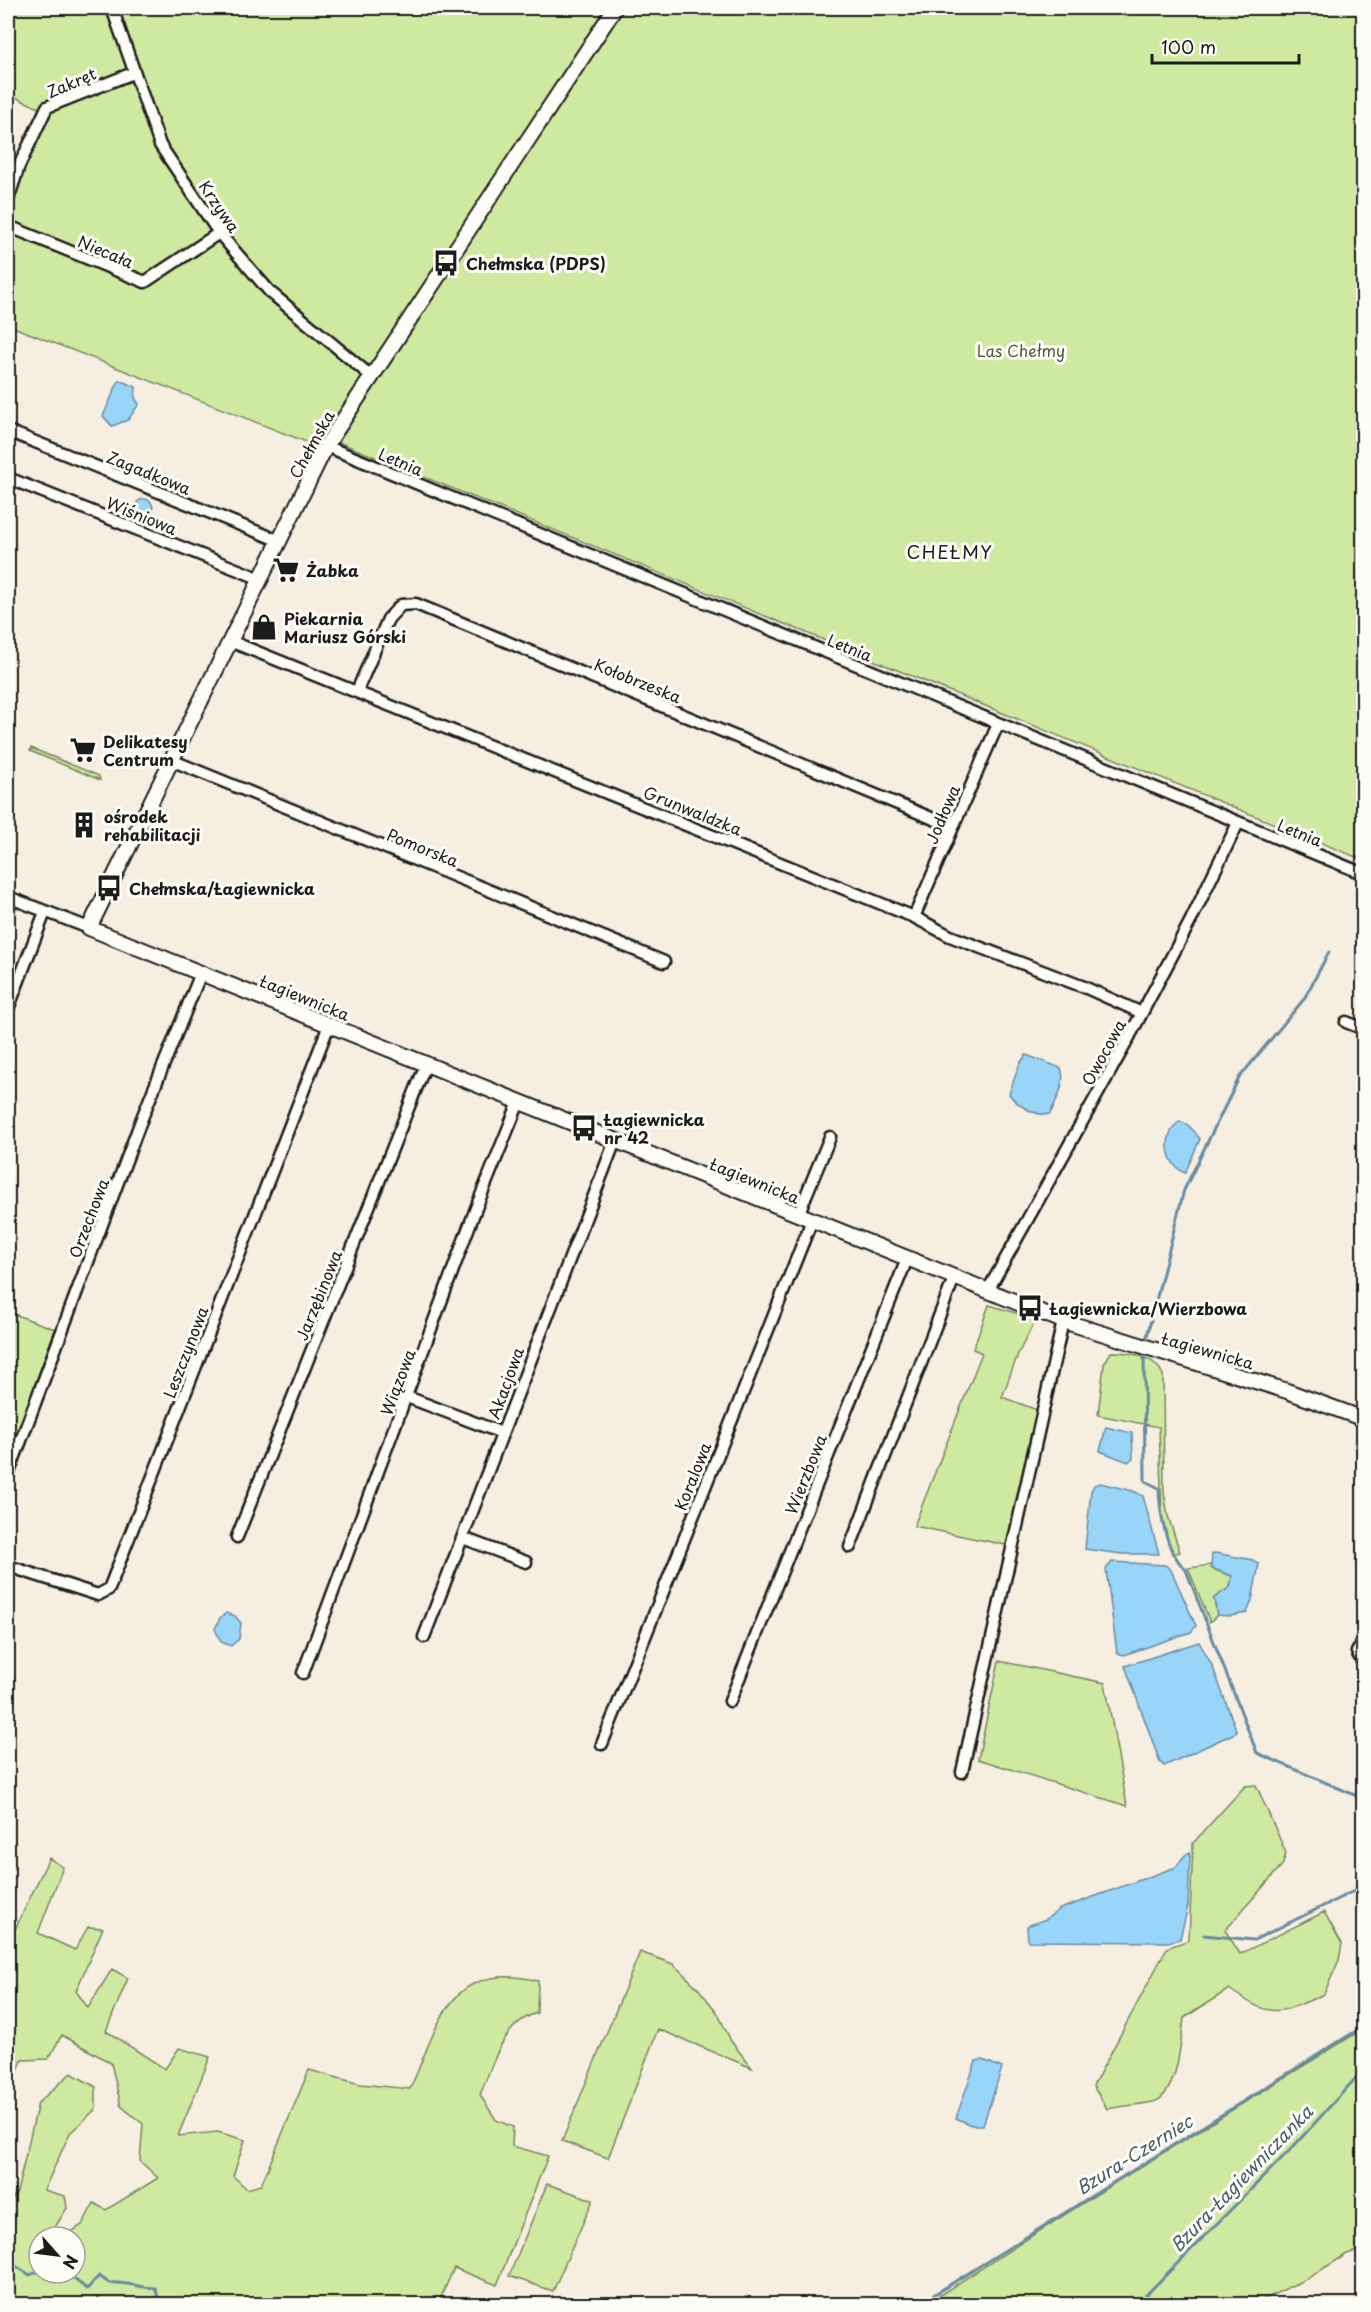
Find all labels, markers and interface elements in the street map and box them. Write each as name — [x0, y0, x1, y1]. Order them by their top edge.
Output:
scale bar — [1152, 27, 1299, 65]
text: 100 m — [1161, 33, 1216, 60]
street label: Zakręt — [42, 61, 100, 103]
street label: Krzywa — [194, 175, 246, 237]
street label: Niecała — [75, 229, 137, 273]
bus stop icon: Chełmska (PDPS) — [431, 248, 461, 278]
place label: Chełmska (PDPS) — [466, 251, 606, 275]
park label: Las Chełmy — [977, 338, 1065, 362]
street label: Chełmska — [282, 405, 340, 483]
street label: Letnia — [375, 441, 427, 481]
street label: Zagadkowa — [103, 444, 195, 500]
street label: Wiśniowa — [103, 490, 181, 540]
district label: CHEŁMY — [907, 538, 993, 565]
supermarket icon: Żabka — [271, 555, 301, 585]
place label: Żabka — [306, 558, 359, 582]
place label: Piekarnia Mariusz Górski — [284, 606, 406, 648]
shop icon: Piekarnia Mariusz Górski — [249, 612, 279, 642]
street label: Letnia — [824, 627, 876, 667]
street label: Kołobrzeska — [591, 652, 685, 708]
place label: Delikatesy Centrum — [103, 729, 188, 771]
supermarket icon: Delikatesy Centrum — [68, 735, 98, 765]
street label: Grunwaldzka — [640, 779, 746, 841]
street label: Jodłowa — [919, 781, 965, 847]
place label: ośrodek rehabilitacji — [104, 804, 201, 846]
building icon: ośrodek rehabilitacji — [69, 810, 99, 840]
street label: Letnia — [1274, 812, 1326, 852]
street label: Pomorska — [384, 822, 462, 872]
bus stop icon: Chełmska/Łagiewnicka — [94, 873, 124, 903]
place label: Chełmska/Łagiewnicka — [129, 876, 315, 900]
street label: Łagiewnicka — [256, 968, 353, 1026]
street label: Owocowa — [1075, 1015, 1131, 1089]
place label: Łagiewnicka nr 42 — [603, 1107, 705, 1149]
bus stop icon: Łagiewnicka nr 42 — [569, 1113, 599, 1143]
street label: Łagiewnicka — [706, 1151, 803, 1209]
street label: Orzechowa — [62, 1175, 114, 1261]
street label: Jarzębinowa — [289, 1246, 347, 1344]
bus stop icon: Łagiewnicka/Wierzbowa — [1015, 1293, 1045, 1323]
place label: Łagiewnicka/Wierzbowa — [1049, 1296, 1247, 1320]
street label: Leszczynowa — [157, 1303, 214, 1401]
street label: Łagiewnicka — [1158, 1325, 1257, 1375]
street label: Akacjowa — [481, 1344, 529, 1422]
street label: Wiązowa — [373, 1345, 421, 1419]
street label: Wierzbowa — [778, 1430, 832, 1518]
street label: Koralowa — [668, 1438, 716, 1514]
water label: Bzura-Łagiewniczanka — [1164, 2098, 1319, 2257]
water label: Bzura-Czerniec — [1071, 2107, 1199, 2201]
north arrow — [27, 2225, 87, 2285]
text: N — [58, 2251, 85, 2274]

